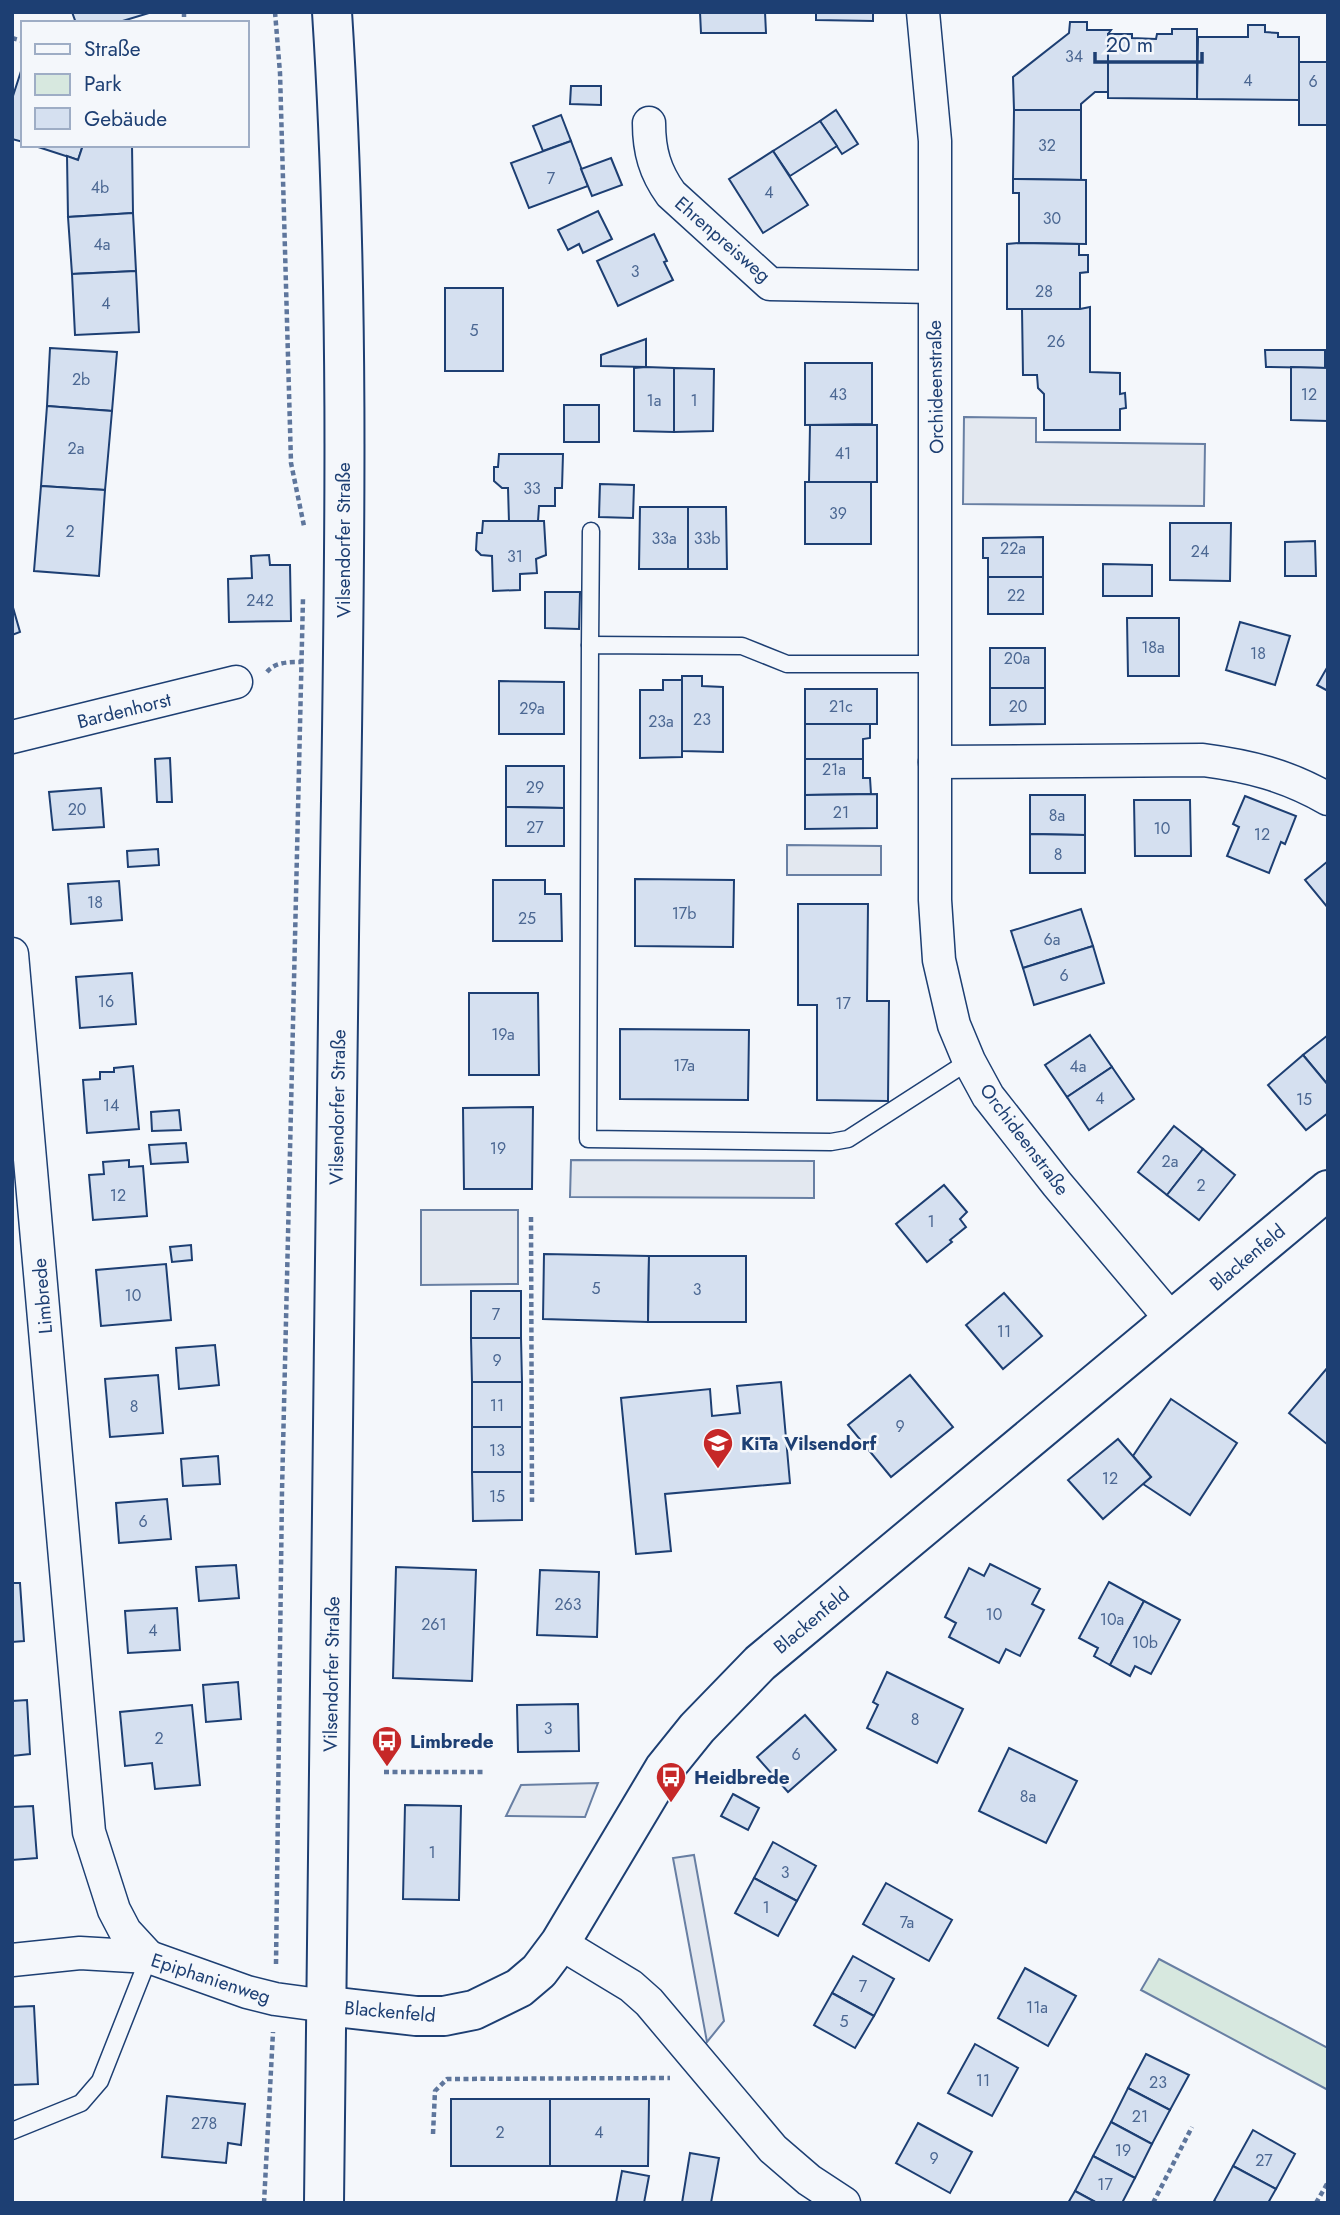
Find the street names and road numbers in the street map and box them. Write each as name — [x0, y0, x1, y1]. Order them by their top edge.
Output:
street label: Ehrenpreisweg — [669, 190, 776, 289]
street label: Orchideenstraße — [921, 320, 950, 454]
street label: Vilsendorfer Straße — [330, 462, 357, 618]
street label: Bardenhorst — [74, 686, 174, 735]
street label: Vilsendorfer Straße — [323, 1029, 352, 1185]
street label: Orchideenstraße — [973, 1078, 1076, 1201]
street label: Blackenfeld — [1204, 1218, 1291, 1297]
street label: Limbrede — [26, 1257, 59, 1335]
street label: Blackenfeld — [768, 1581, 855, 1660]
street label: Vilsendorfer Straße — [317, 1596, 346, 1752]
street label: Epiphanienweg — [148, 1946, 274, 2010]
street label: Blackenfeld — [343, 1994, 437, 2029]

